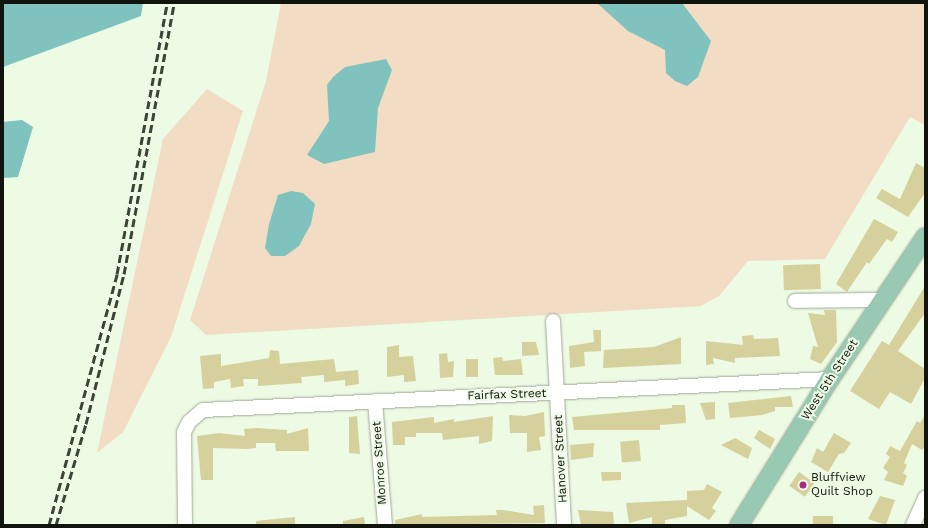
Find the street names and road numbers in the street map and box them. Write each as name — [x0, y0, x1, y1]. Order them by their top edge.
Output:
street label: West 5th Street — [799, 337, 861, 423]
street label: Fairfax Street — [467, 386, 547, 404]
street label: Hanover Street — [551, 414, 571, 504]
street label: Monroe Street — [370, 421, 390, 505]

